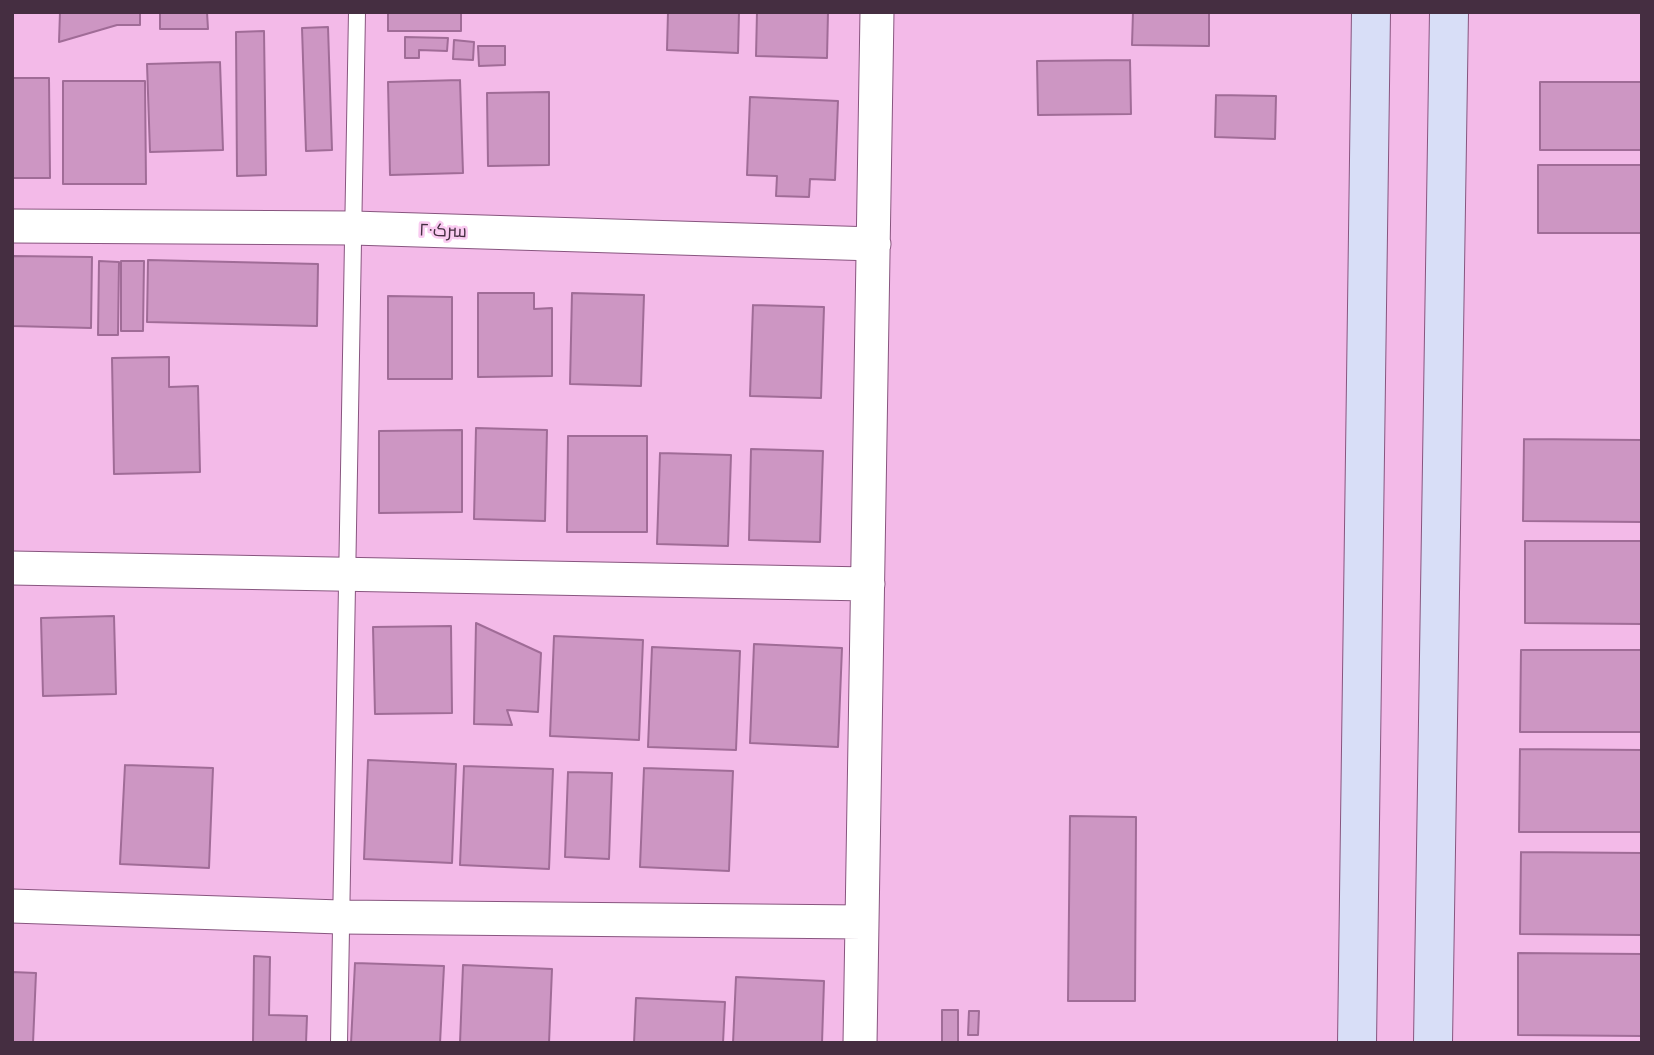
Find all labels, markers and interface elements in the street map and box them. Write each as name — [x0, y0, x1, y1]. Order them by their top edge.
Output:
street label: سرک۲۰ — [419, 219, 467, 243]

